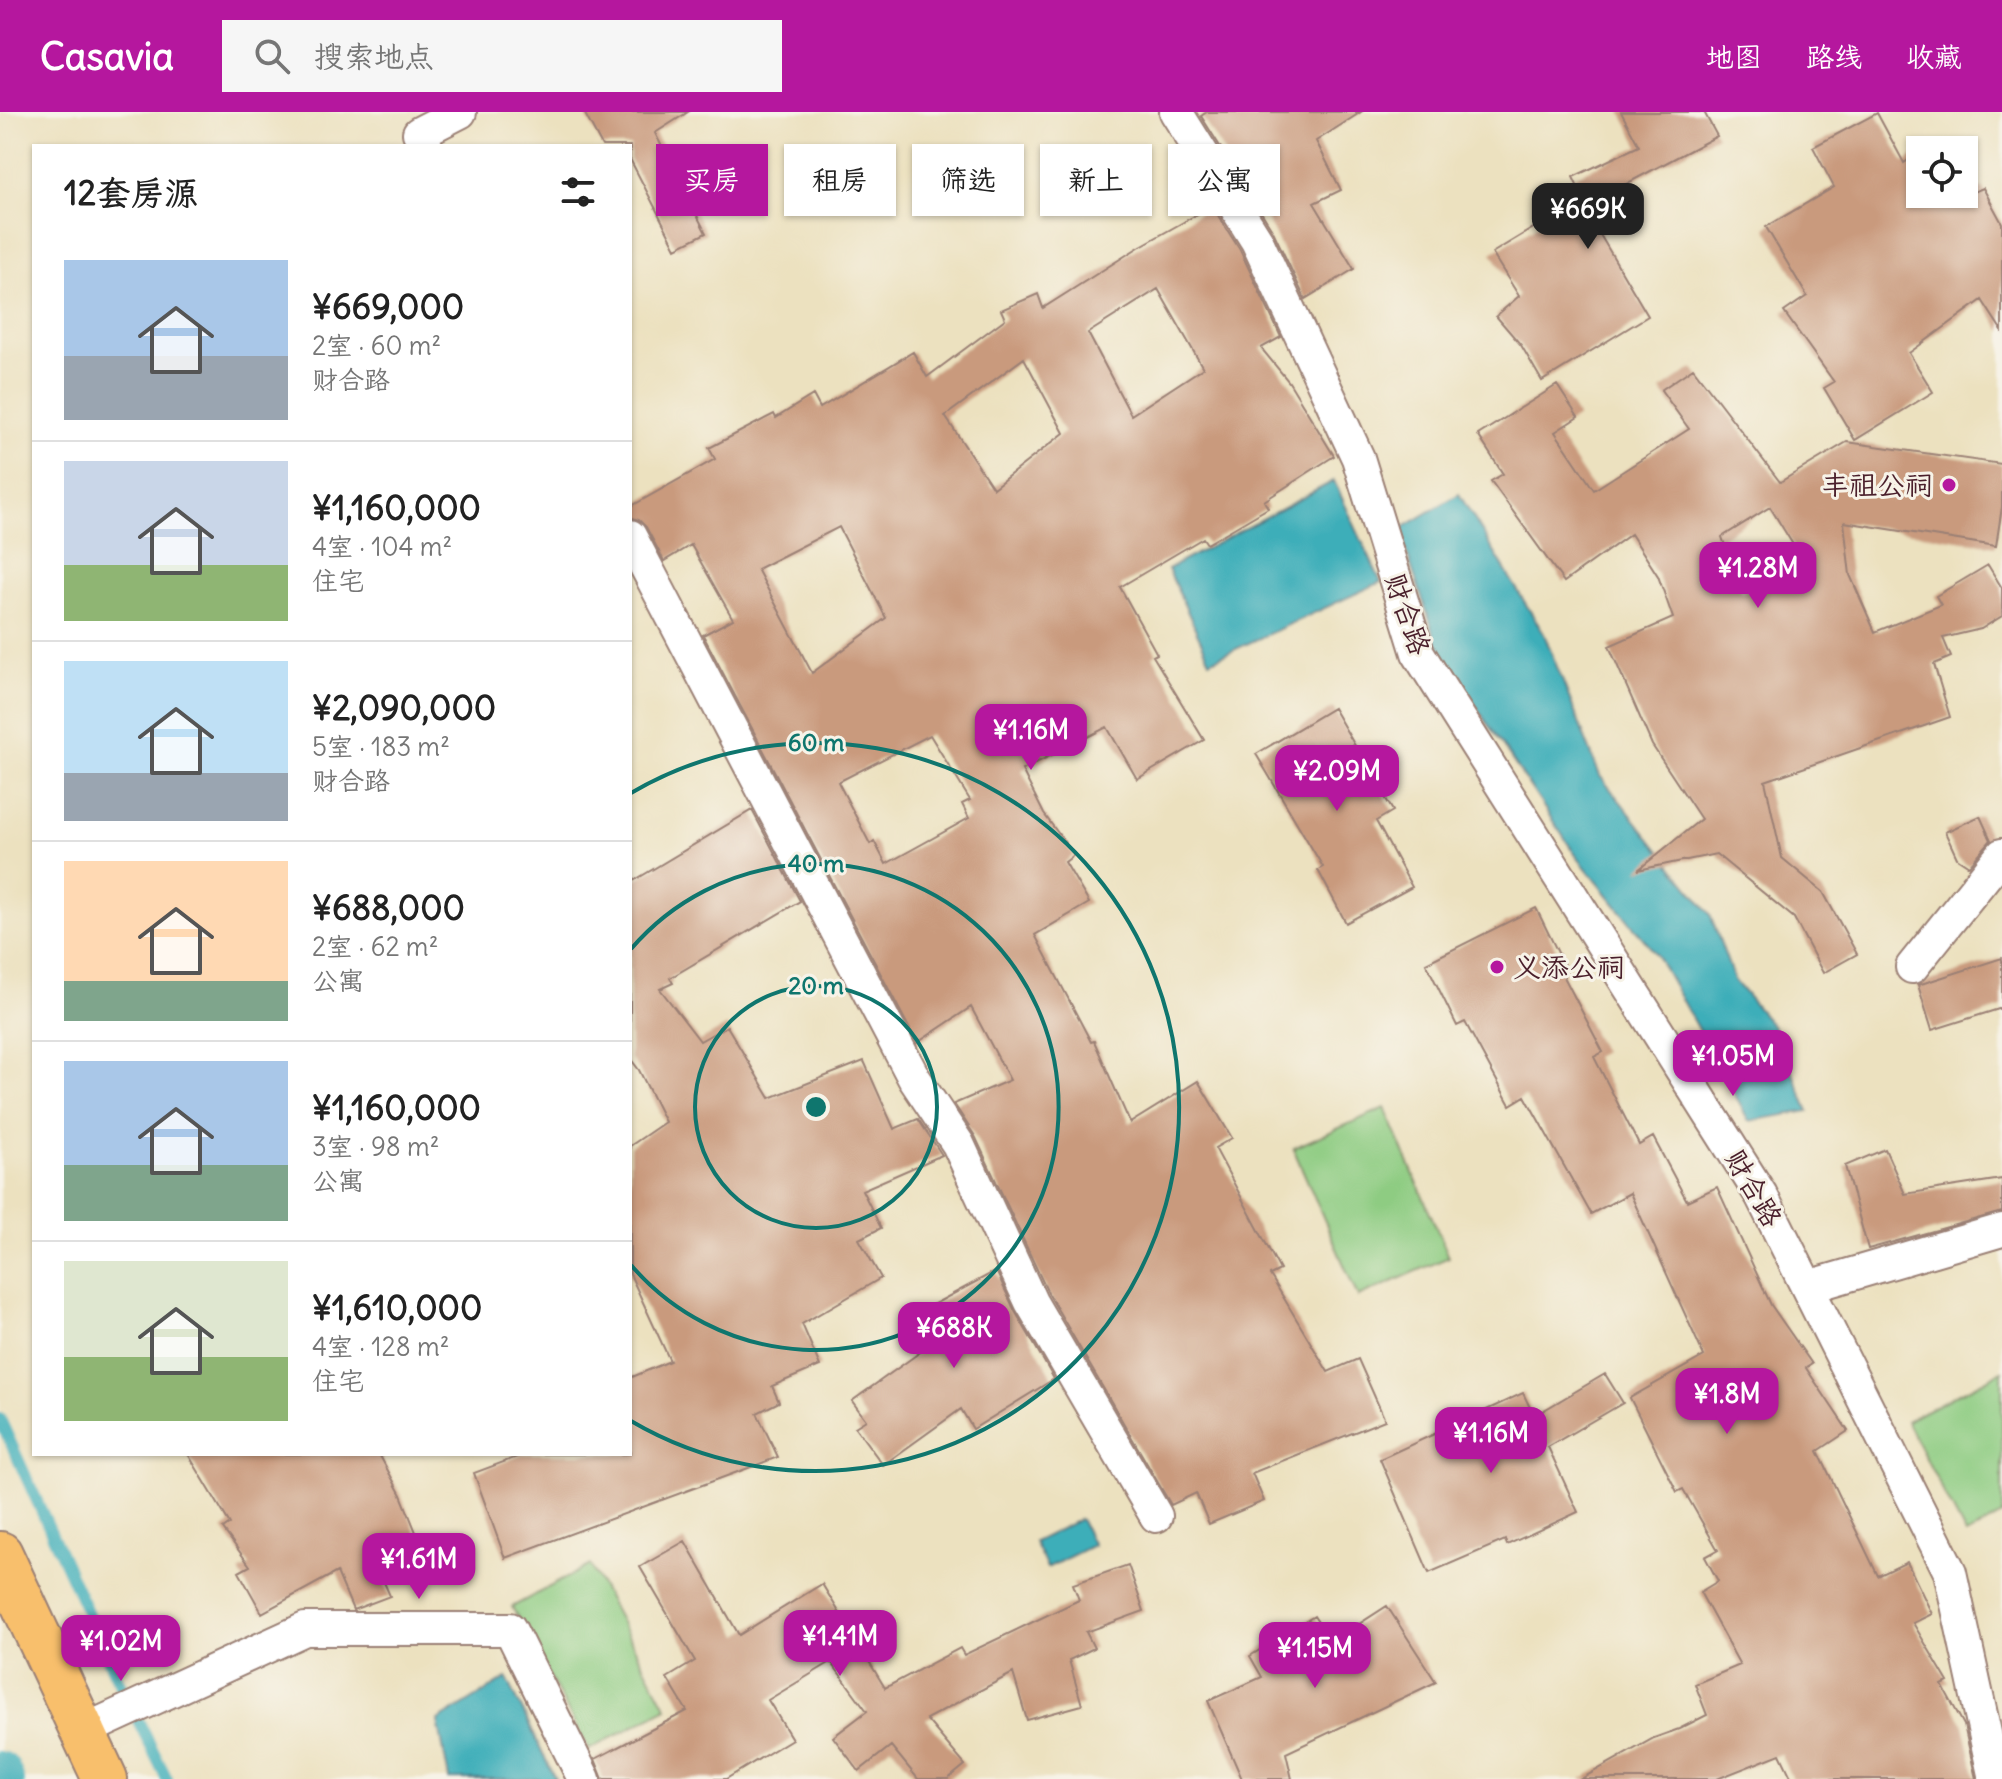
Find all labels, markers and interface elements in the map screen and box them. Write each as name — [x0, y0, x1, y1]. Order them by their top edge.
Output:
search box — [222, 20, 782, 92]
text: Casavia — [40, 33, 174, 80]
icon: search — [250, 34, 294, 78]
text: 搜索地点 — [314, 37, 434, 75]
text: 地图 — [1706, 39, 1762, 75]
text: 路线 — [1806, 39, 1862, 75]
text: 收藏 — [1906, 39, 1962, 75]
map controls — [1906, 136, 1978, 208]
button: locate — [1906, 136, 1978, 208]
chip: 买房 — [656, 144, 768, 216]
chip: 租房 — [784, 144, 896, 216]
chip: 筛选 — [912, 144, 1024, 216]
chip: 新上 — [1040, 144, 1152, 216]
chip: 公寓 — [1168, 144, 1280, 216]
icon: filters — [556, 170, 600, 214]
text: 12套房源 — [64, 171, 198, 214]
pin: ¥669K — [1532, 183, 1644, 251]
text: ¥669K — [1550, 192, 1626, 225]
text: ¥669,000 — [312, 285, 464, 328]
icon: home — [128, 292, 224, 388]
text: 2室 · 60 m² — [312, 329, 441, 362]
text: 财合路 — [312, 363, 390, 396]
place label: 丰祖公祠 — [1821, 467, 1933, 503]
marker: 丰祖公祠 — [1940, 476, 1958, 494]
text: ¥1,160,000 — [312, 486, 481, 529]
icon: home — [128, 493, 224, 589]
text: 4室 · 104 m² — [312, 530, 452, 563]
pin: ¥1.28M — [1693, 542, 1823, 610]
text: ¥1.28M — [1717, 551, 1799, 584]
text: 住宅 — [312, 564, 364, 597]
street label: 财合路 — [1377, 568, 1439, 660]
text: ¥2,090,000 — [312, 686, 496, 729]
icon: home — [128, 693, 224, 789]
pin: ¥1.16M — [966, 704, 1096, 772]
text: ¥1.16M — [993, 713, 1069, 746]
text: 60 m — [788, 727, 844, 757]
text: 5室 · 183 m² — [312, 730, 450, 763]
pin: ¥2.09M — [1272, 745, 1402, 813]
text: ¥2.09M — [1293, 754, 1381, 787]
text: 财合路 — [312, 764, 390, 797]
text: 40 m — [788, 848, 844, 878]
text: ¥688,000 — [312, 886, 465, 929]
icon: home — [128, 893, 224, 989]
text: 2室 · 62 m² — [312, 930, 438, 963]
place label: 义添公祠 — [1513, 949, 1625, 985]
marker: 义添公祠 — [1488, 958, 1506, 976]
text: 公寓 — [312, 964, 364, 997]
text: 20 m — [788, 970, 844, 1000]
pin: ¥1.05M — [1668, 1030, 1798, 1098]
text: ¥1.05M — [1691, 1039, 1775, 1072]
text: ¥1,160,000 — [312, 1086, 481, 1129]
icon: home — [128, 1093, 224, 1189]
centre of rings — [802, 1093, 830, 1121]
text: 3室 · 98 m² — [312, 1130, 440, 1163]
street label: 财合路 — [1717, 1143, 1791, 1233]
text: 公寓 — [312, 1164, 364, 1197]
text: ¥1,610,000 — [312, 1286, 482, 1329]
icon: home — [128, 1293, 224, 1389]
pin: ¥688K — [898, 1302, 1010, 1370]
text: ¥688K — [916, 1311, 992, 1344]
text: 4室 · 128 m² — [312, 1330, 449, 1363]
text: 住宅 — [312, 1364, 364, 1397]
pin: ¥1.8M — [1671, 1368, 1783, 1436]
text: ¥1.8M — [1693, 1377, 1761, 1410]
pin: ¥1.16M — [1426, 1407, 1556, 1475]
text: ¥1.16M — [1453, 1416, 1529, 1449]
pin: ¥1.61M — [354, 1533, 484, 1601]
text: ¥1.61M — [380, 1542, 458, 1575]
pin: ¥1.41M — [775, 1610, 905, 1678]
pin: ¥1.02M — [56, 1615, 186, 1683]
text: ¥1.41M — [802, 1619, 878, 1652]
pin: ¥1.15M — [1250, 1622, 1380, 1690]
text: ¥1.02M — [79, 1624, 163, 1657]
text: ¥1.15M — [1277, 1631, 1353, 1664]

